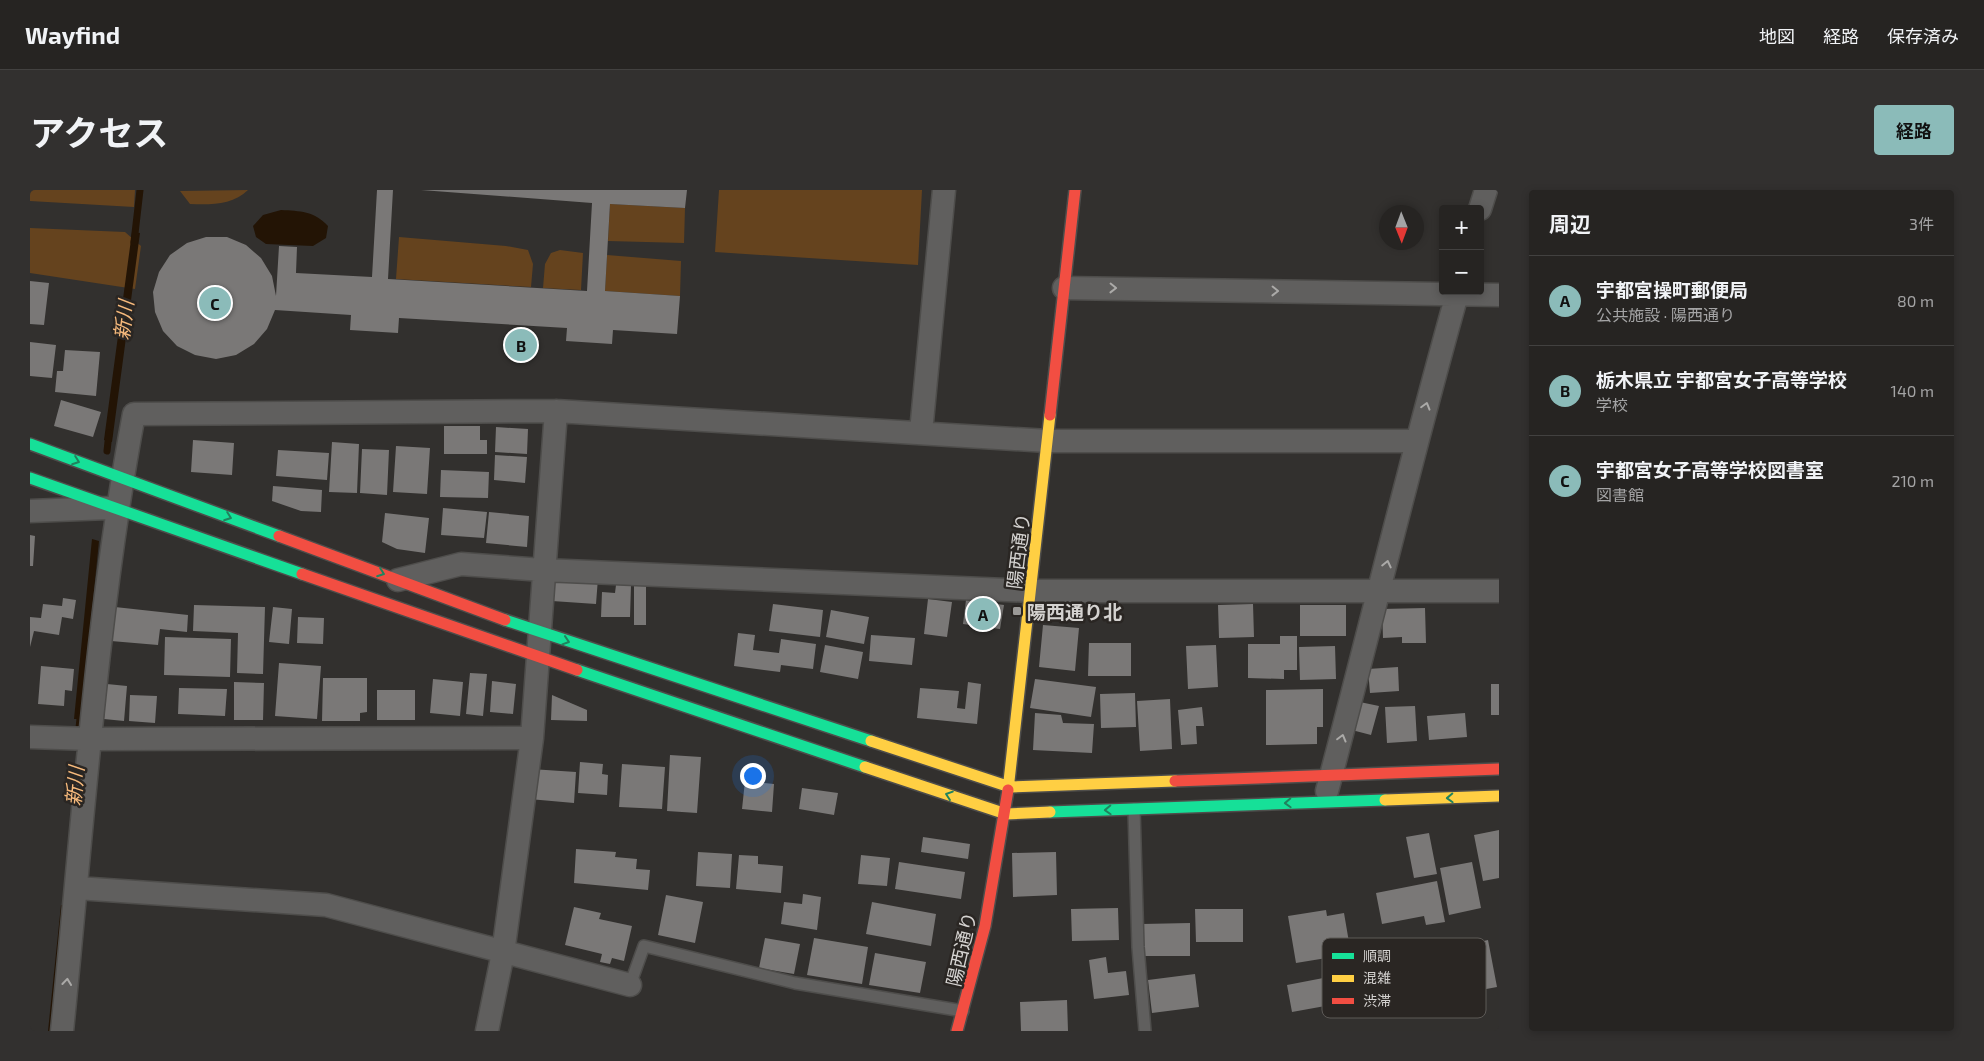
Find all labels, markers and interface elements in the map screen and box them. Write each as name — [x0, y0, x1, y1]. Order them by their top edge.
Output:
text: Wayfind — [25, 20, 120, 49]
text: 地図 — [1759, 25, 1795, 47]
text: 経路 — [1823, 25, 1859, 47]
text: 保存済み — [1887, 25, 1959, 47]
button: 経路 — [1874, 105, 1954, 155]
text: アクセス — [30, 111, 168, 153]
north arrow — [1379, 205, 1424, 250]
map controls — [1439, 205, 1484, 295]
button: + — [1439, 205, 1484, 250]
text: 周辺 — [1549, 211, 1591, 236]
text: 3件 — [1909, 214, 1934, 233]
button: − — [1439, 250, 1484, 295]
text: 宇都宮操町郵便局 — [1596, 278, 1748, 301]
one-way arrow — [1109, 283, 1117, 294]
pin: C — [199, 284, 231, 322]
one-way arrow — [1272, 286, 1279, 296]
text: A — [1560, 291, 1570, 310]
text: 80 m — [1897, 291, 1934, 310]
water label: 新川 — [109, 297, 138, 341]
text: 公共施設 · 陽西通り — [1596, 305, 1735, 324]
pin: B — [505, 326, 537, 364]
text: 栃木県立 宇都宮女子高等学校 — [1596, 368, 1847, 391]
text: B — [1560, 381, 1570, 400]
text: 140 m — [1891, 381, 1934, 400]
text: 学校 — [1596, 395, 1628, 414]
one-way arrow — [1420, 402, 1430, 411]
one-way arrow — [71, 455, 79, 465]
text: 宇都宮女子高等学校図書室 — [1596, 458, 1824, 481]
text: C — [1560, 471, 1570, 490]
text: 210 m — [1891, 471, 1934, 490]
text: 図書館 — [1596, 485, 1644, 504]
one-way arrow — [223, 511, 232, 521]
street label: 陽西通り — [1002, 512, 1034, 590]
one-way arrow — [1381, 559, 1392, 568]
one-way arrow — [376, 567, 384, 577]
pin: A — [967, 595, 999, 633]
place label: 陽西通り北 — [1027, 600, 1122, 623]
marker: 陽西通り北 — [1011, 605, 1023, 617]
one-way arrow — [562, 635, 570, 645]
one-way arrow — [1336, 734, 1346, 743]
water label: 新川 — [60, 763, 88, 807]
your location — [740, 763, 766, 789]
one-way arrow — [945, 791, 953, 801]
one-way arrow — [1446, 792, 1454, 803]
one-way arrow — [1284, 798, 1292, 809]
one-way arrow — [1104, 805, 1112, 816]
street label: 陽西通り — [941, 909, 981, 989]
legend — [1322, 938, 1486, 1018]
text: 順調 — [1363, 947, 1391, 964]
text: 混雑 — [1363, 969, 1391, 986]
one-way arrow — [61, 978, 72, 986]
text: 渋滞 — [1363, 992, 1391, 1009]

